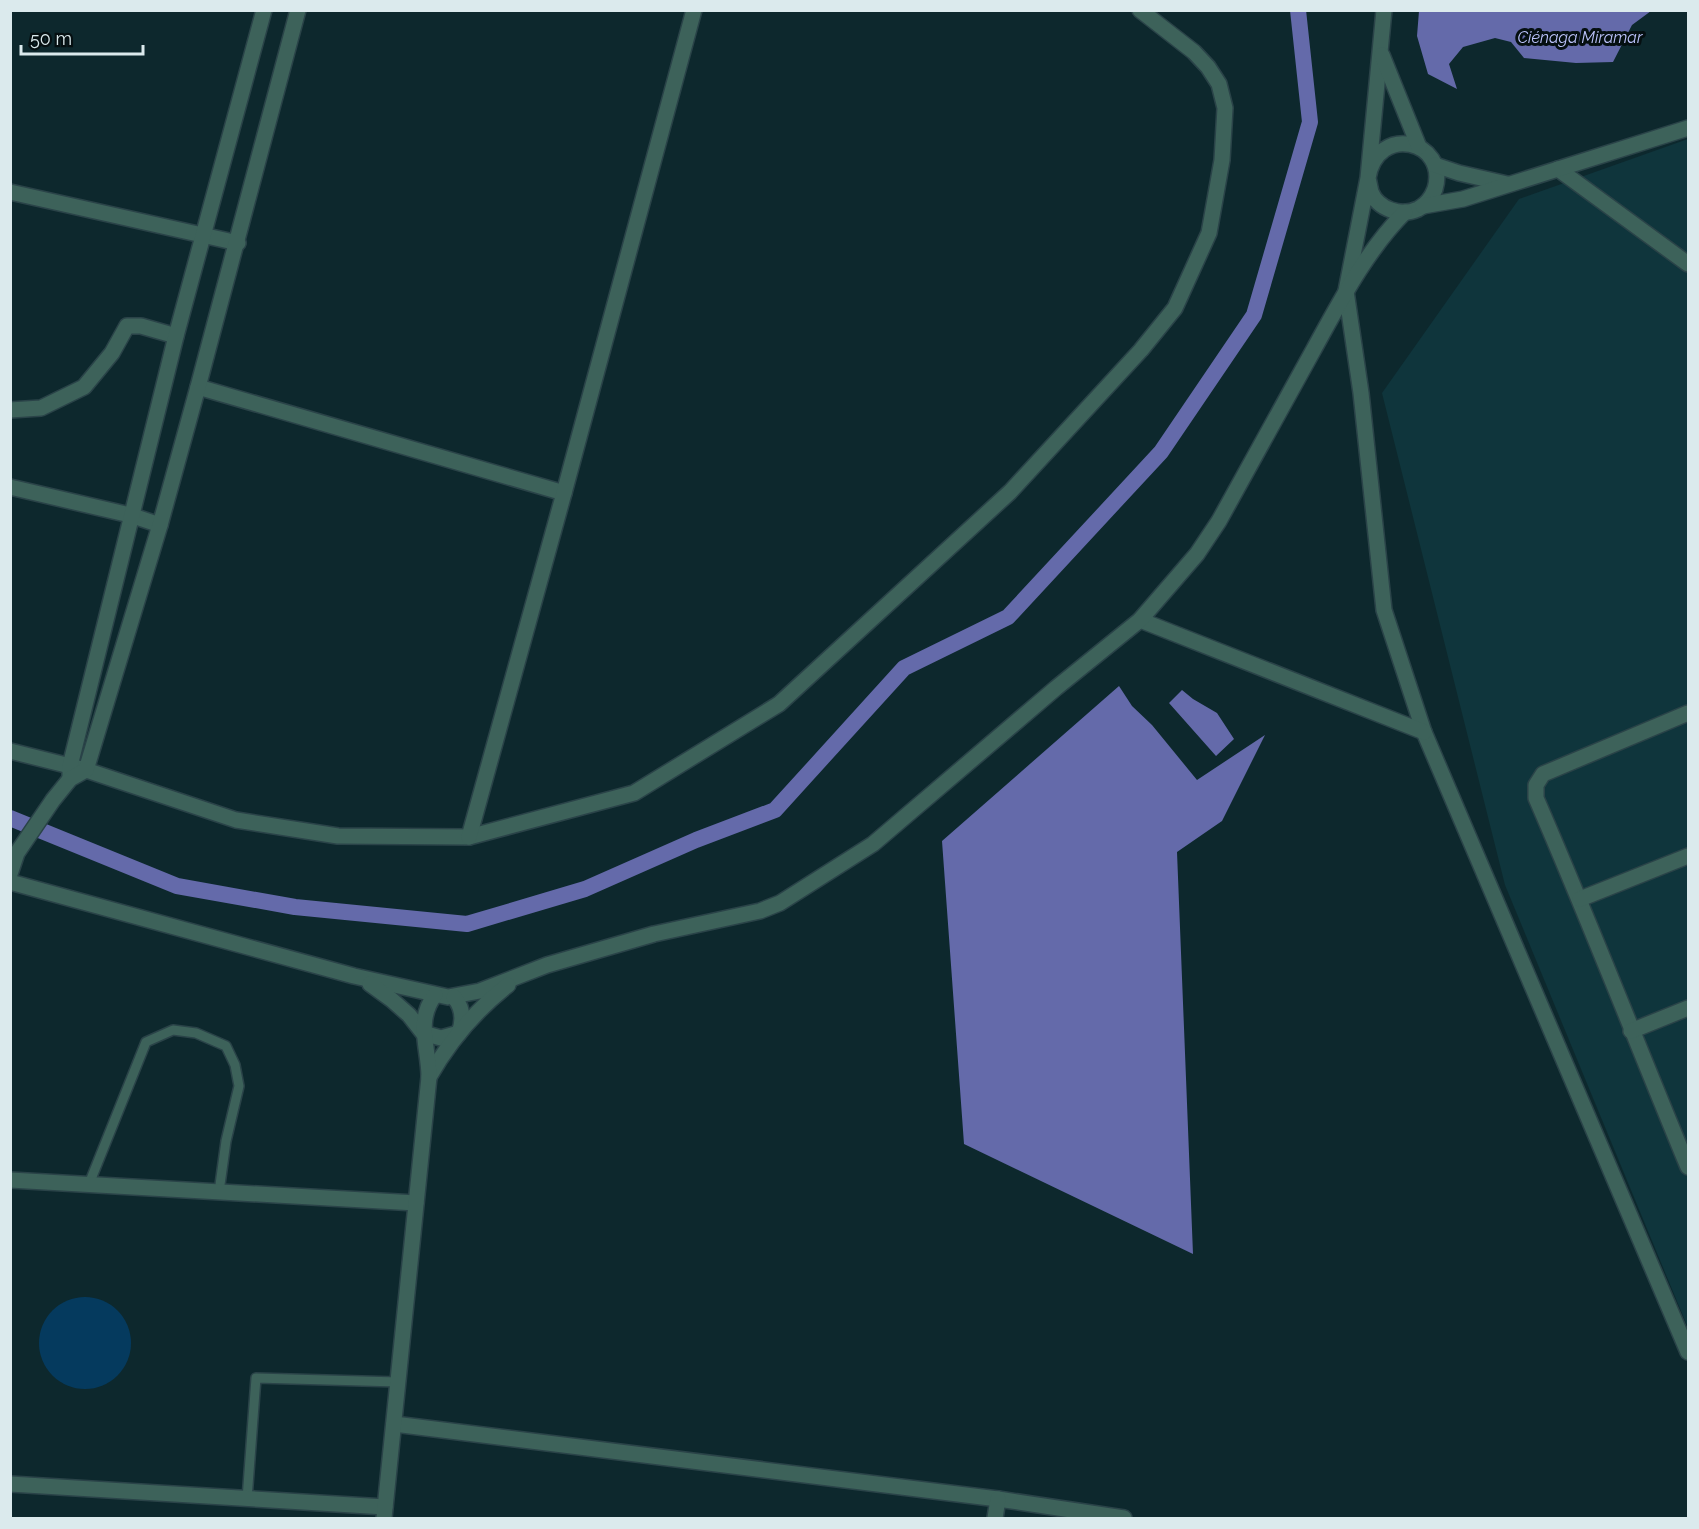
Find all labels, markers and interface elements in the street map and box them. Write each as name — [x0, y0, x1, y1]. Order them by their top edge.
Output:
scale bar — [21, 18, 142, 56]
text: 50 m — [30, 28, 72, 49]
water label: Ciénaga Miramar — [1518, 28, 1643, 47]

